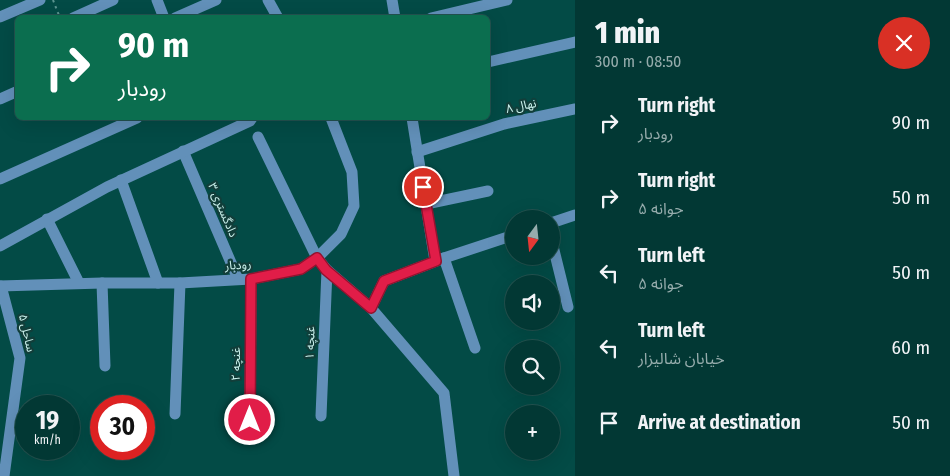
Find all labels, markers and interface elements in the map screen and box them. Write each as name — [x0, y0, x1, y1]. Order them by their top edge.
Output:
text: 1 min — [595, 15, 660, 51]
button: close — [878, 17, 930, 69]
text: 90 m — [118, 24, 189, 66]
icon: right — [35, 35, 100, 100]
text: 300 m · 08:50 — [595, 52, 681, 71]
text: رودبار — [118, 75, 167, 102]
text: Turn right — [638, 94, 715, 117]
street label: نهال ۸ — [504, 96, 538, 116]
icon: right — [595, 109, 623, 137]
text: 90 m — [892, 111, 930, 134]
text: رودبار — [638, 124, 674, 143]
pin — [402, 166, 444, 208]
text: Turn right — [638, 169, 715, 192]
icon: arrive — [409, 173, 437, 201]
street label: دادگستری ۳ — [205, 181, 241, 239]
icon: right — [595, 184, 623, 212]
text: 50 m — [892, 186, 930, 209]
text: جوانه ۵ — [638, 199, 684, 218]
north arrow — [505, 210, 560, 265]
map controls — [505, 210, 560, 460]
text: Turn left — [638, 244, 705, 267]
street label: رودبار — [223, 257, 252, 273]
icon: left — [595, 259, 623, 287]
text: 50 m — [892, 261, 930, 284]
text: جوانه ۵ — [638, 274, 684, 293]
button: sound — [505, 275, 560, 330]
street label: ساحل ۵ — [16, 313, 38, 353]
text: Turn left — [638, 319, 705, 342]
street label: غنچه ۱ — [302, 326, 319, 360]
icon: left — [595, 334, 623, 362]
text: 60 m — [892, 336, 930, 359]
button: search — [505, 340, 560, 395]
street label: غنچه ۲ — [229, 347, 244, 381]
text: خیابان شالیزار — [638, 349, 725, 368]
position arrow — [223, 393, 275, 445]
speed limit sign: 30 — [90, 395, 155, 460]
button: + — [505, 405, 560, 460]
text: 19 — [36, 406, 59, 436]
icon: arrive — [595, 409, 623, 437]
text: Arrive at destination — [638, 411, 801, 434]
text: 50 m — [892, 411, 930, 434]
text: km/h — [34, 433, 61, 447]

